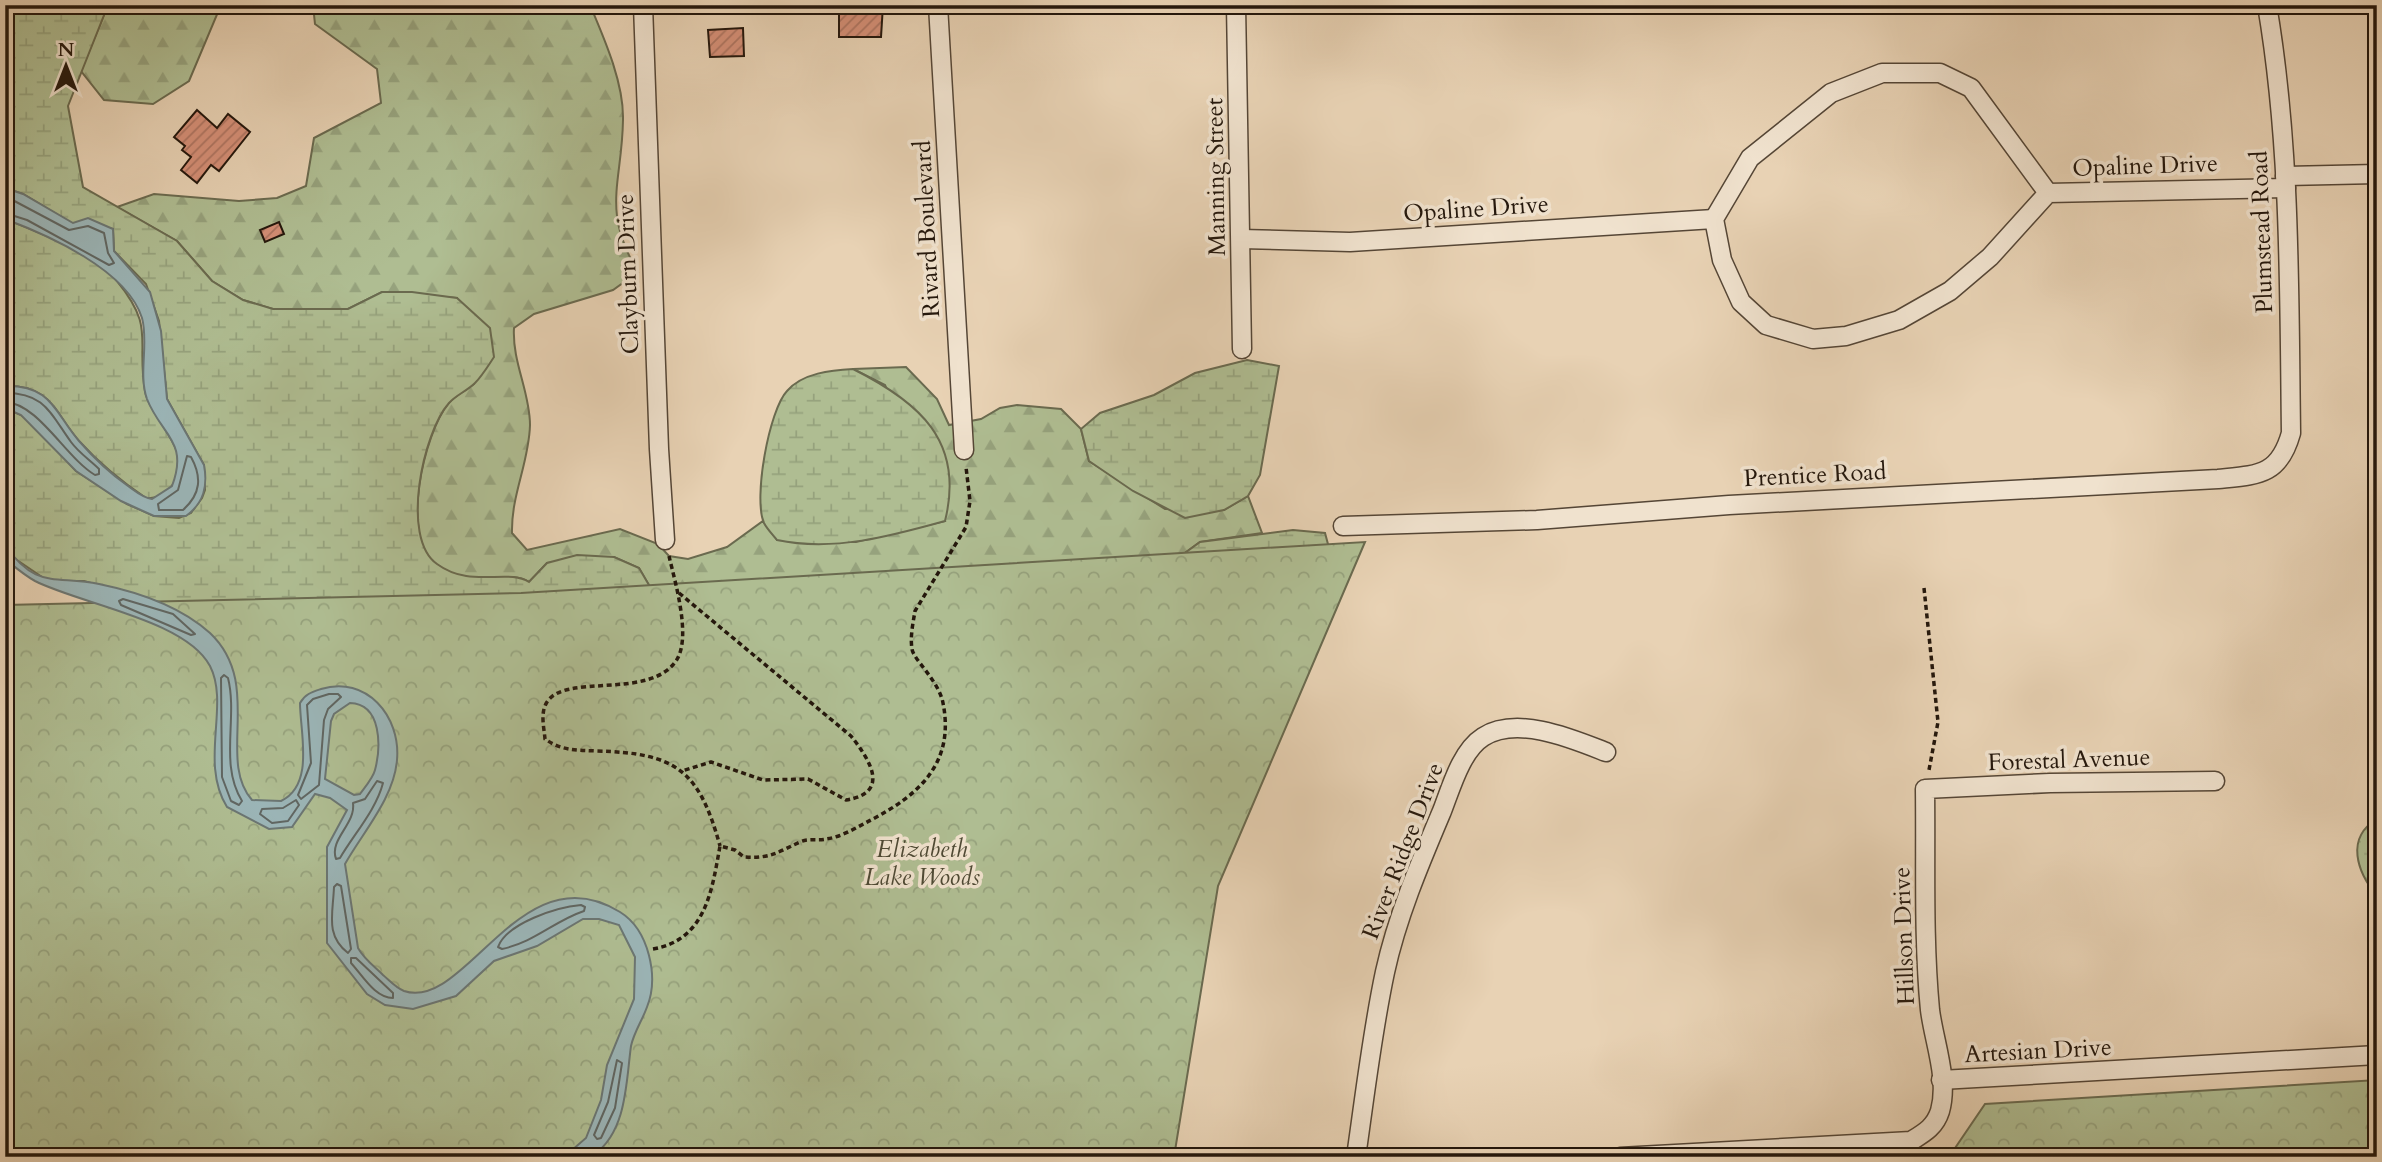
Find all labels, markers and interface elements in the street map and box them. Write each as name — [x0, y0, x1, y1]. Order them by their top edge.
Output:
north arrow — [32, 32, 102, 102]
text: N — [58, 37, 75, 63]
street label: Manning Street — [1198, 97, 1234, 256]
street label: Rivard Boulevard — [906, 139, 948, 318]
street label: Opaline Drive — [2072, 147, 2218, 185]
street label: Plumstead Road — [2243, 150, 2281, 314]
street label: Opaline Drive — [1402, 187, 1550, 231]
street label: Clayburn Drive — [609, 193, 647, 355]
street label: Prentice Road — [1743, 455, 1887, 495]
street label: Forestal Avenue — [1987, 741, 2151, 779]
street label: River Ridge Drive — [1354, 758, 1452, 944]
park label: Elizabeth Lake Woods — [864, 833, 980, 894]
street label: Hillson Drive — [1885, 866, 1923, 1006]
street label: Artesian Drive — [1963, 1031, 2113, 1071]

